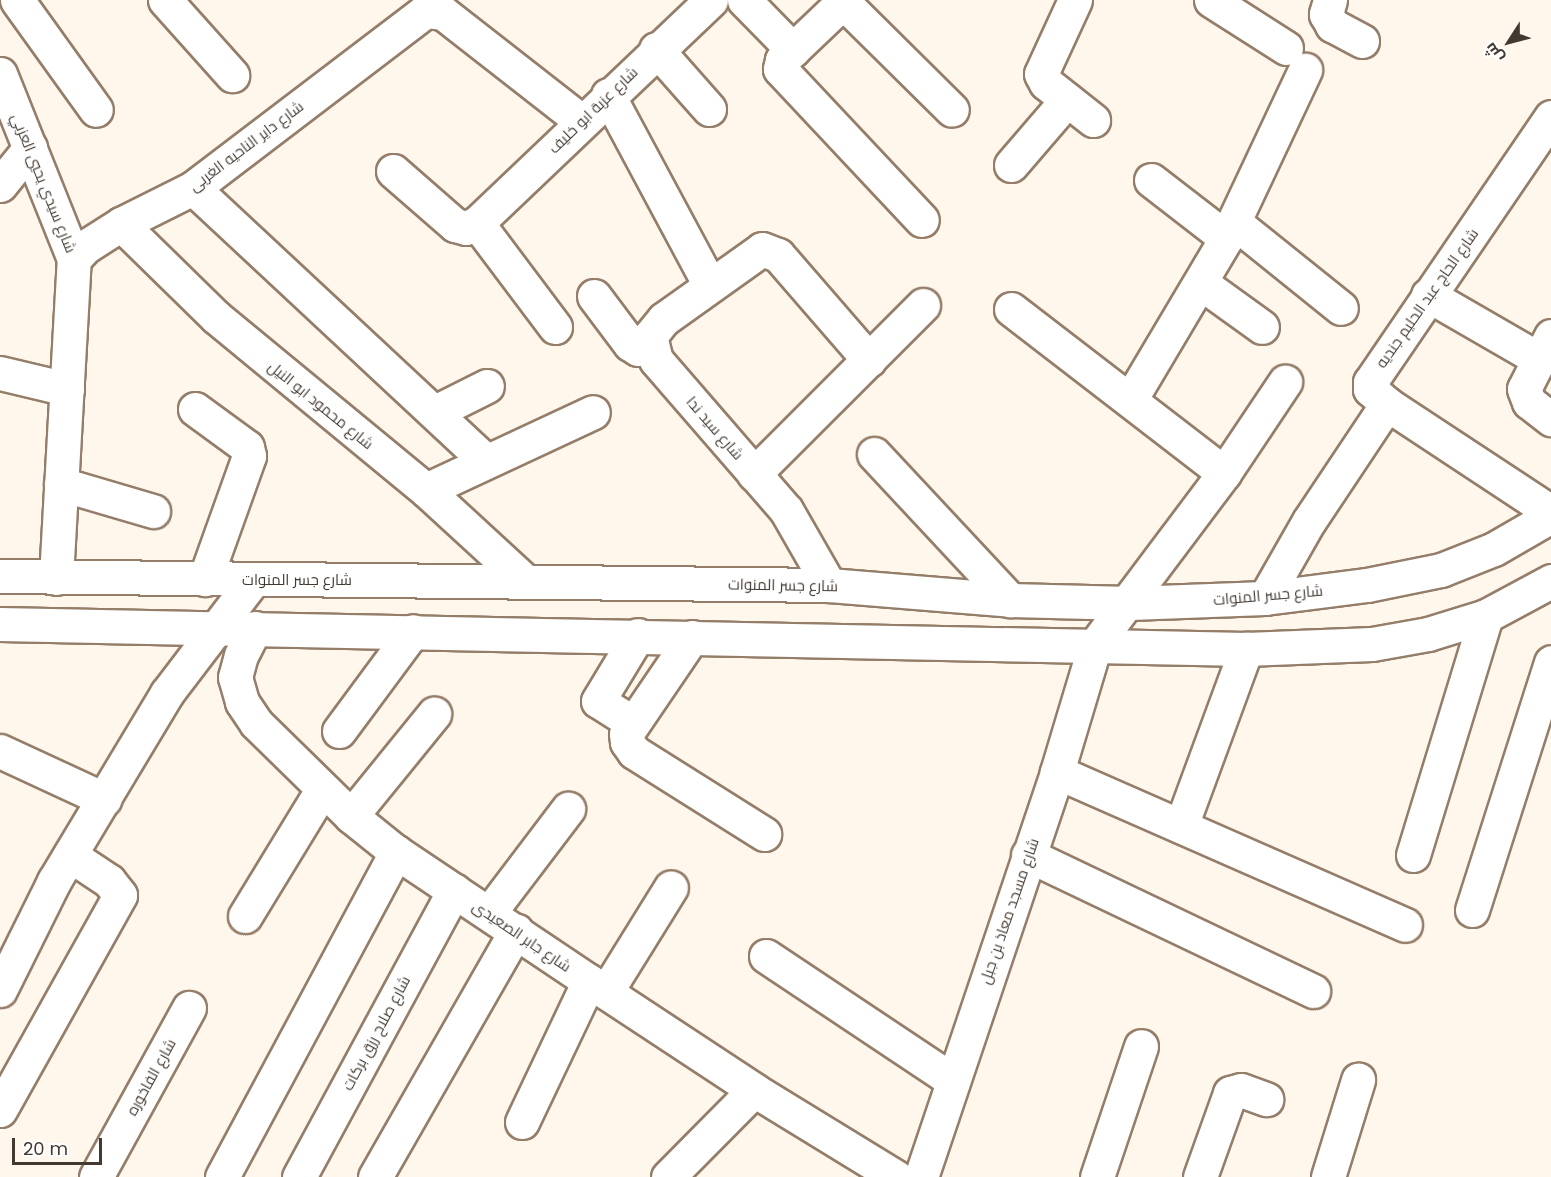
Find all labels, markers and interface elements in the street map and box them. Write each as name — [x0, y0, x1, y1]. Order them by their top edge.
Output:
north arrow — [1479, 12, 1539, 72]
text: ش — [1479, 38, 1509, 68]
street label: شارع عزبة ابو خليف — [545, 63, 641, 157]
street label: شارع داير الناحيه الغربى — [185, 97, 307, 195]
street label: شارع سيدي يحيي العزبي — [8, 111, 80, 255]
street label: شارع الحاج عبد الحليم جنديه — [1372, 225, 1482, 371]
street label: شارع محمود ابو النيل — [265, 357, 377, 453]
street label: شارع سيد ندا — [683, 393, 747, 463]
street label: شارع جسر المنوات — [242, 571, 352, 589]
street label: شارع جسر المنوات — [728, 575, 838, 595]
street label: شارع جسر المنوات — [1213, 581, 1323, 609]
street label: شارع مسجد معاذ بن جبل — [976, 836, 1042, 986]
street label: شارع جابر الصعيدى — [469, 896, 575, 976]
street label: شارع صلاح رزق بركات — [338, 973, 414, 1093]
street label: شارع الفاخوره — [123, 1035, 179, 1119]
scale bar — [15, 1126, 105, 1164]
text: 20 m — [23, 1136, 68, 1161]

